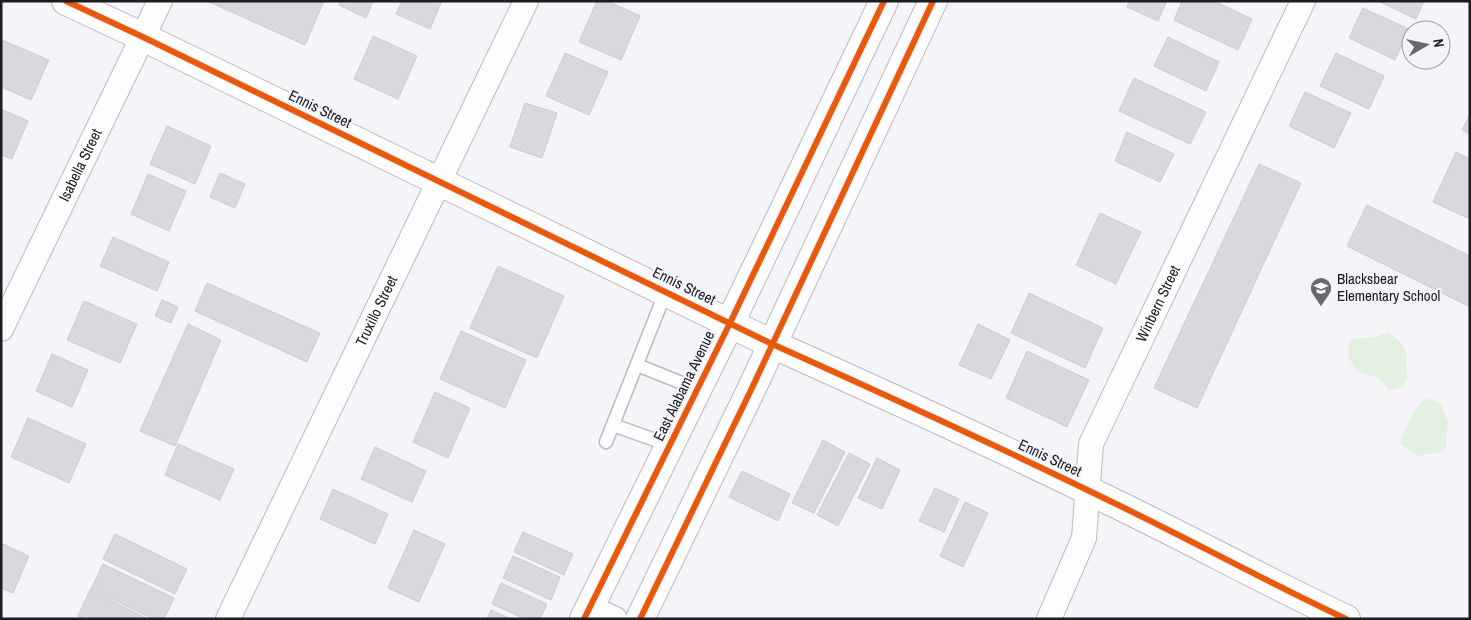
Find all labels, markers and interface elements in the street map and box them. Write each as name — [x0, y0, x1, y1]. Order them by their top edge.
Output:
north arrow — [1401, 20, 1451, 70]
text: N — [1429, 37, 1448, 48]
street label: Ennis Street — [285, 84, 356, 133]
street label: Isabella Street — [53, 124, 107, 205]
street label: Ennis Street — [649, 261, 720, 310]
street label: Winbern Street — [1130, 261, 1185, 345]
place label: Blacksbear Elementary School — [1337, 268, 1440, 306]
street label: Truxillo Street — [350, 271, 402, 350]
school or university icon: Blacksbear Elementary School — [1309, 276, 1333, 307]
street label: East Alabama Avenue — [648, 327, 719, 444]
street label: Ennis Street — [1015, 434, 1086, 482]

